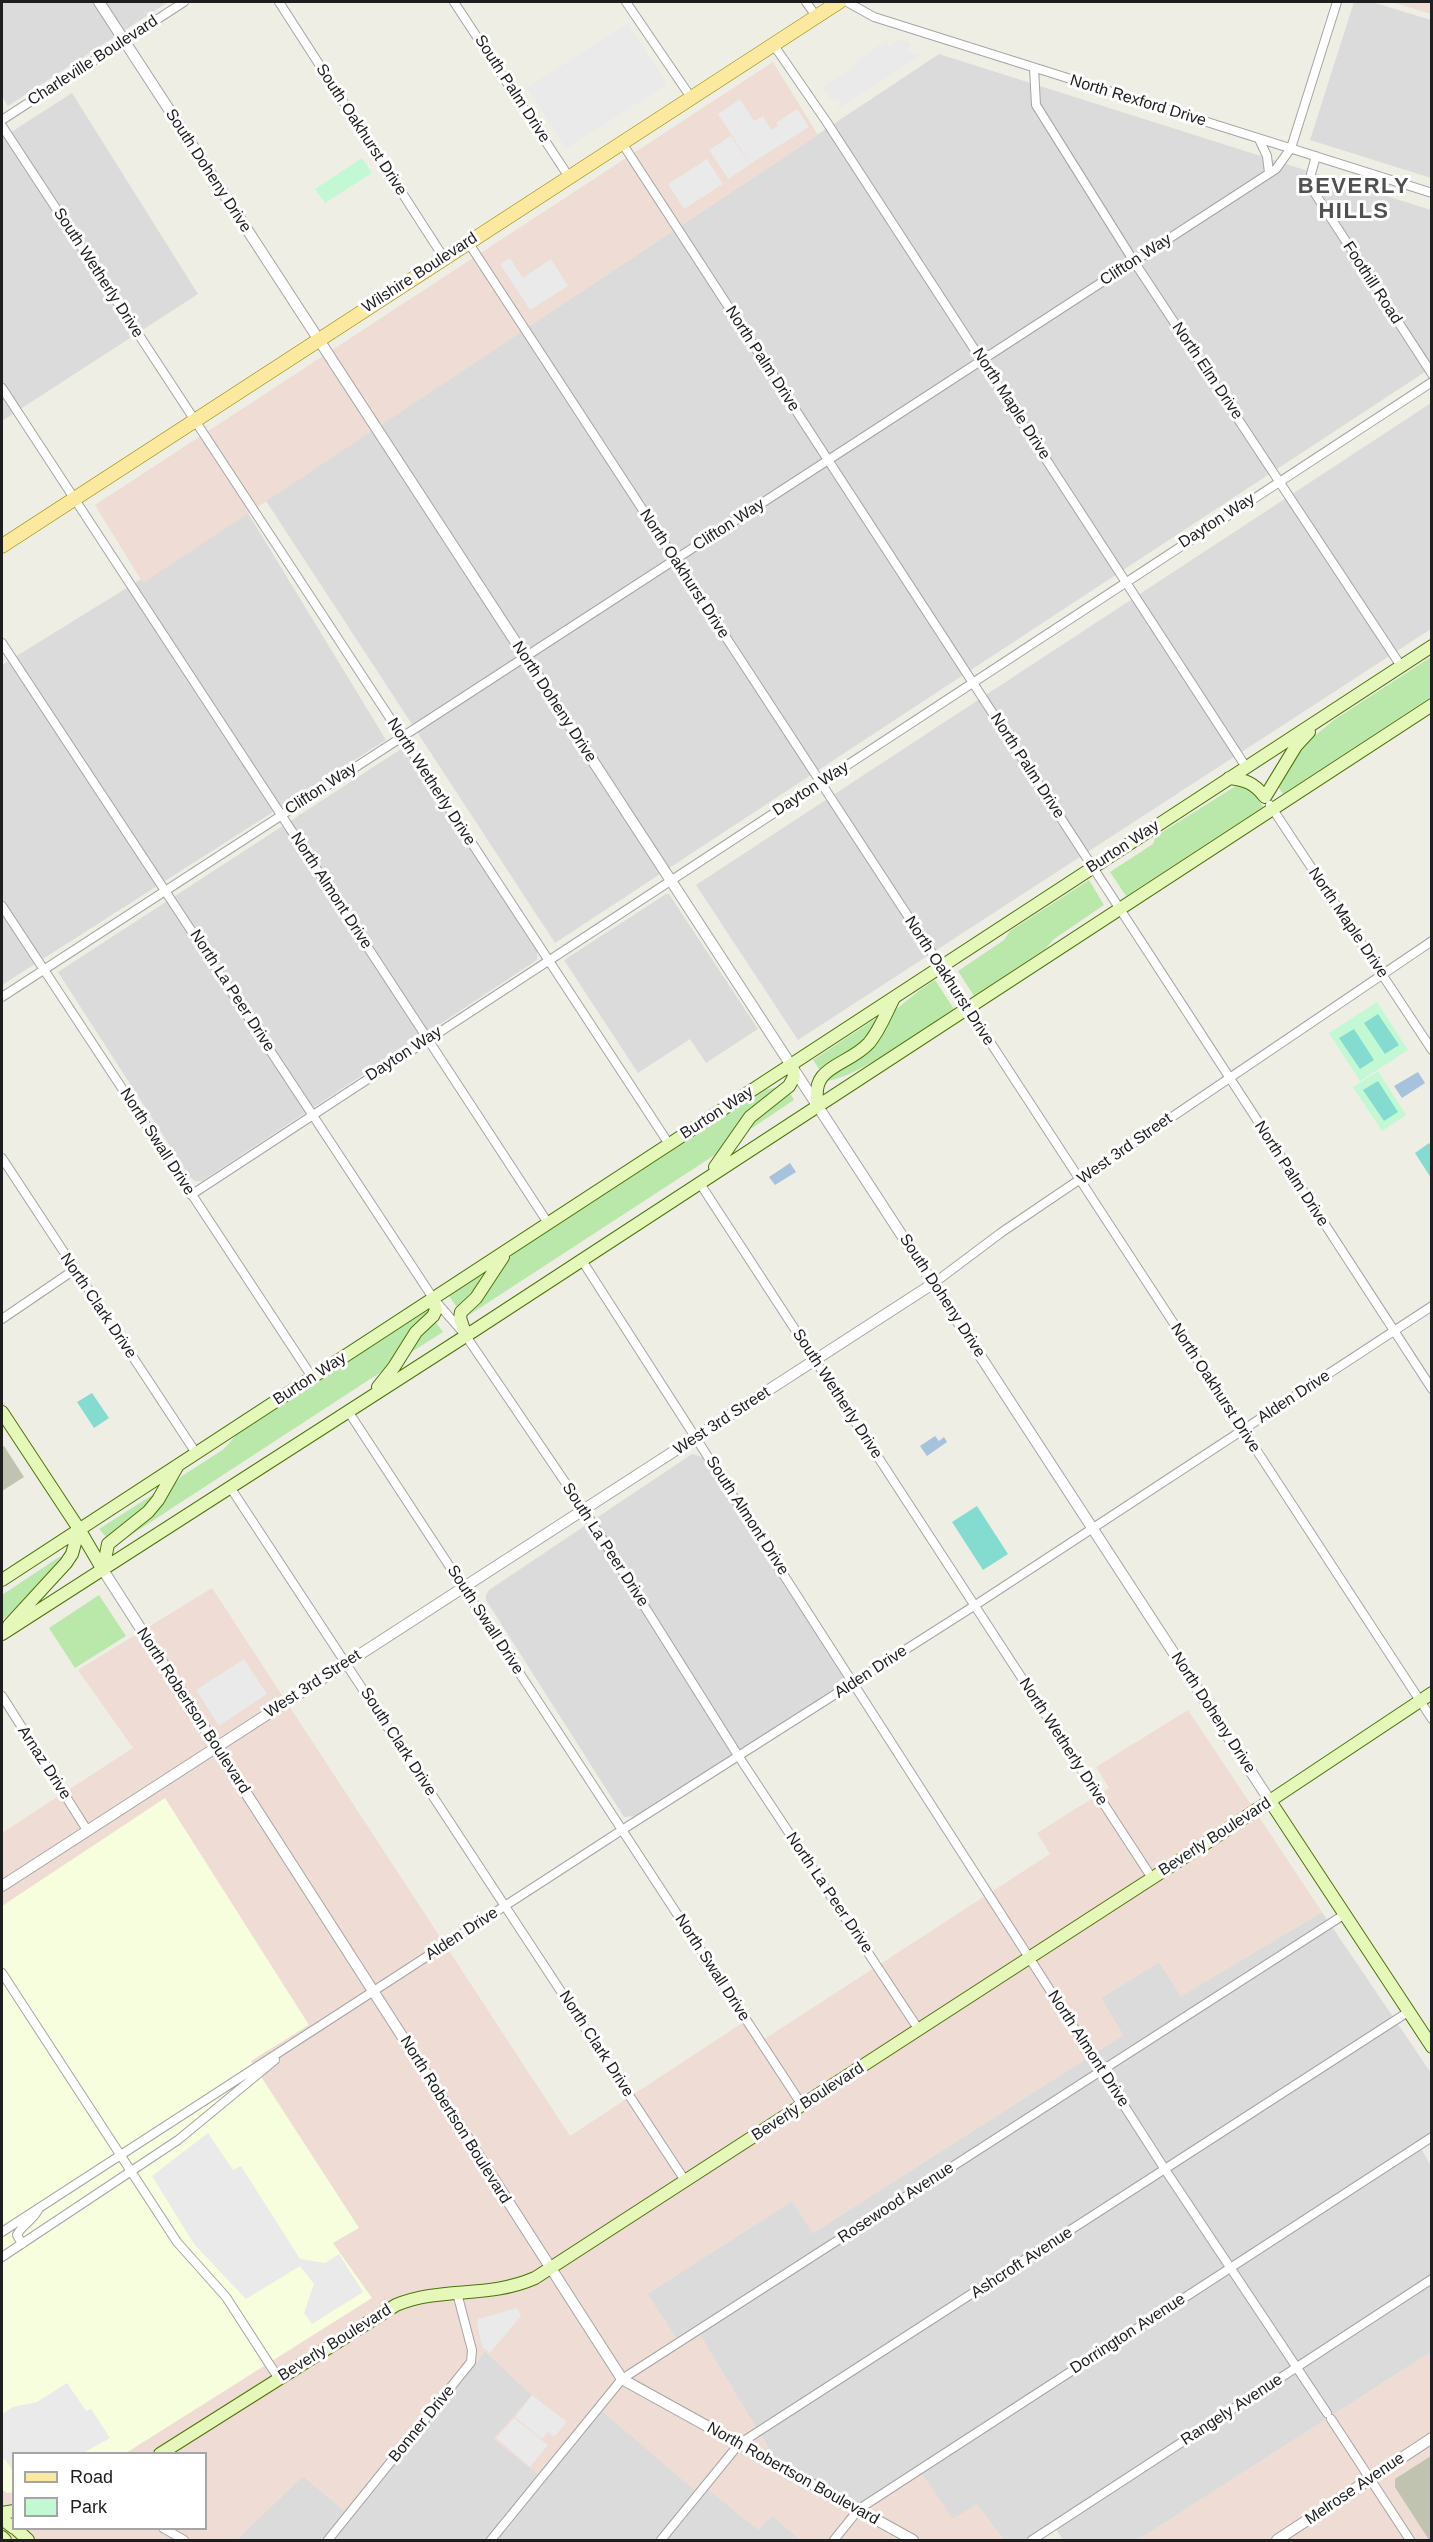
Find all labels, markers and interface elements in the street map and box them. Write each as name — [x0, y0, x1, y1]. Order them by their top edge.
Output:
street label: Charleville Boulevard — [24, 12, 162, 110]
street label: South Palm Drive — [470, 32, 554, 146]
street label: South Oakhurst Drive — [311, 61, 411, 199]
street label: North Rexford Drive — [1068, 71, 1208, 131]
street label: South Doheny Drive — [161, 106, 255, 236]
district label: BEVERLY HILLS — [1298, 174, 1410, 226]
street label: South Wetherly Drive — [49, 205, 147, 341]
street label: Wilshire Boulevard — [359, 229, 481, 317]
street label: Clifton Way — [1097, 230, 1175, 290]
street label: Foothill Road — [1338, 238, 1406, 328]
street label: North Palm Drive — [721, 303, 803, 415]
street label: North Elm Drive — [1167, 319, 1247, 423]
street label: North Maple Drive — [968, 345, 1054, 463]
street label: Dayton Way — [1175, 489, 1259, 553]
street label: Clifton Way — [690, 495, 768, 555]
street label: North Oakhurst Drive — [635, 506, 733, 642]
street label: North Doheny Drive — [508, 638, 600, 766]
street label: North Palm Drive — [986, 710, 1068, 822]
street label: North Wetherly Drive — [383, 715, 479, 849]
street label: Dayton Way — [769, 757, 853, 821]
street label: Clifton Way — [282, 759, 360, 819]
street label: Burton Way — [1083, 816, 1163, 878]
street label: North Almont Drive — [286, 829, 376, 953]
street label: North Maple Drive — [1304, 864, 1392, 982]
street label: North Oakhurst Drive — [900, 913, 998, 1049]
street label: North La Peer Drive — [185, 926, 279, 1056]
street label: Dayton Way — [362, 1022, 446, 1086]
street label: Burton Way — [677, 1082, 757, 1144]
street label: North Swall Drive — [115, 1085, 199, 1199]
street label: West 3rd Street — [1074, 1109, 1176, 1189]
street label: North Palm Drive — [1250, 1118, 1332, 1230]
street label: South Doheny Drive — [895, 1231, 989, 1361]
street label: North Clark Drive — [56, 1250, 140, 1362]
street label: North Oakhurst Drive — [1166, 1320, 1264, 1456]
street label: South Wetherly Drive — [788, 1326, 886, 1462]
street label: Burton Way — [270, 1348, 350, 1410]
street label: Alden Drive — [1254, 1366, 1334, 1428]
street label: West 3rd Street — [670, 1383, 774, 1459]
street label: South Almont Drive — [701, 1453, 793, 1579]
street label: South La Peer Drive — [558, 1479, 652, 1611]
street label: South Swall Drive — [443, 1562, 527, 1678]
street label: North Robertson Boulevard — [132, 1624, 254, 1798]
street label: Alden Drive — [831, 1641, 911, 1703]
street label: West 3rd Street — [261, 1646, 365, 1722]
street label: North Doheny Drive — [1167, 1649, 1259, 1777]
street label: North Wetherly Drive — [1015, 1675, 1111, 1809]
street label: South Clark Drive — [356, 1684, 440, 1800]
street label: Arnaz Drive — [13, 1723, 75, 1803]
street label: Beverly Boulevard — [1155, 1794, 1275, 1880]
street label: North La Peer Drive — [782, 1829, 876, 1957]
street label: Alden Drive — [422, 1903, 502, 1965]
street label: North Swall Drive — [670, 1911, 754, 2025]
street label: North Clark Drive — [555, 1987, 637, 2101]
street label: North Almont Drive — [1043, 1987, 1133, 2111]
street label: North Robertson Boulevard — [395, 2033, 515, 2207]
street label: Beverly Boulevard — [748, 2059, 868, 2145]
street label: Rosewood Avenue — [835, 2158, 957, 2248]
street label: Ashcroft Avenue — [968, 2223, 1076, 2303]
street label: Dorrington Avenue — [1067, 2290, 1189, 2378]
street label: Beverly Boulevard — [275, 2300, 395, 2386]
street label: Rangely Avenue — [1178, 2370, 1286, 2450]
street label: Bonner Drive — [385, 2382, 459, 2466]
street label: North Robertson Boulevard — [704, 2419, 882, 2529]
street label: Melrose Avenue — [1302, 2449, 1408, 2529]
legend — [12, 2452, 207, 2530]
text: Road — [70, 2467, 113, 2487]
text: Park — [70, 2497, 107, 2517]

